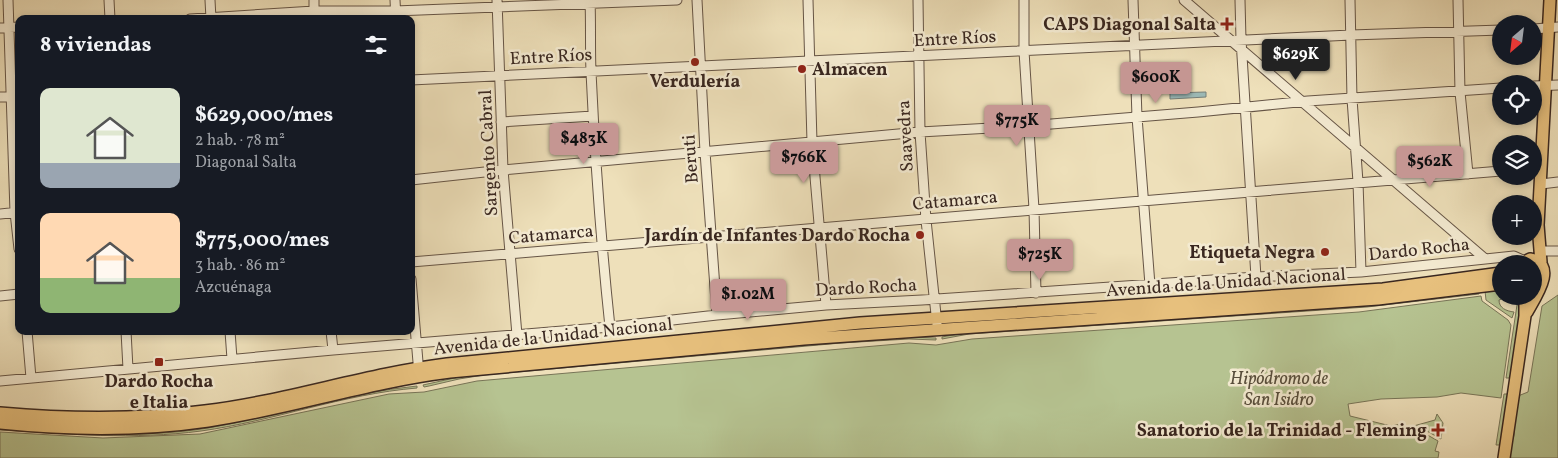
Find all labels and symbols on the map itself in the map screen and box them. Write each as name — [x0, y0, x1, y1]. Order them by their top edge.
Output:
place label: CAPS Diagonal Salta — [1043, 13, 1216, 38]
north arrow — [1492, 15, 1542, 65]
marker: CAPS Diagonal Salta — [1220, 17, 1234, 31]
street label: Entre Ríos — [913, 25, 997, 54]
pin: $629K — [1261, 38, 1331, 81]
street label: Entre Ríos — [509, 43, 593, 72]
marker: Verdulería — [689, 56, 701, 68]
place label: Almacen — [812, 58, 888, 83]
pin: $600K — [1121, 62, 1191, 104]
marker: Almacen — [796, 63, 808, 75]
place label: Verdulería — [650, 70, 740, 95]
street label: Sargento Cabral — [474, 89, 505, 217]
street label: Saavedra — [892, 99, 921, 172]
pin: $775K — [982, 104, 1052, 147]
pin: $483K — [549, 122, 619, 165]
street label: Beruti — [677, 133, 706, 184]
pin: $766K — [769, 142, 839, 184]
pin: $562K — [1395, 146, 1465, 188]
street label: Catamarca — [912, 185, 999, 218]
street label: Catamarca — [508, 219, 595, 252]
place label: Jardín de Infantes Dardo Rocha — [644, 224, 910, 249]
marker: Jardín de Infantes Dardo Rocha — [914, 229, 926, 241]
street label: Dardo Rocha — [1367, 233, 1471, 268]
pin: $725K — [1005, 238, 1075, 281]
place label: Etiqueta Negra — [1189, 241, 1315, 266]
marker: Etiqueta Negra — [1319, 246, 1331, 258]
street label: Avenida de la Unidad Nacional — [1105, 263, 1347, 304]
street label: Dardo Rocha — [815, 273, 918, 304]
pin: $1.02M — [707, 278, 789, 321]
street label: Avenida de la Unidad Nacional — [432, 313, 674, 362]
marker: Dardo Rocha e Italia — [153, 356, 165, 368]
park label: Hipódromo de San Isidro — [1230, 367, 1329, 413]
place label: Dardo Rocha e Italia — [105, 370, 214, 416]
place label: Sanatorio de la Trinidad - Fleming — [1137, 419, 1427, 444]
marker: Sanatorio de la Trinidad - Fleming — [1431, 423, 1445, 437]

